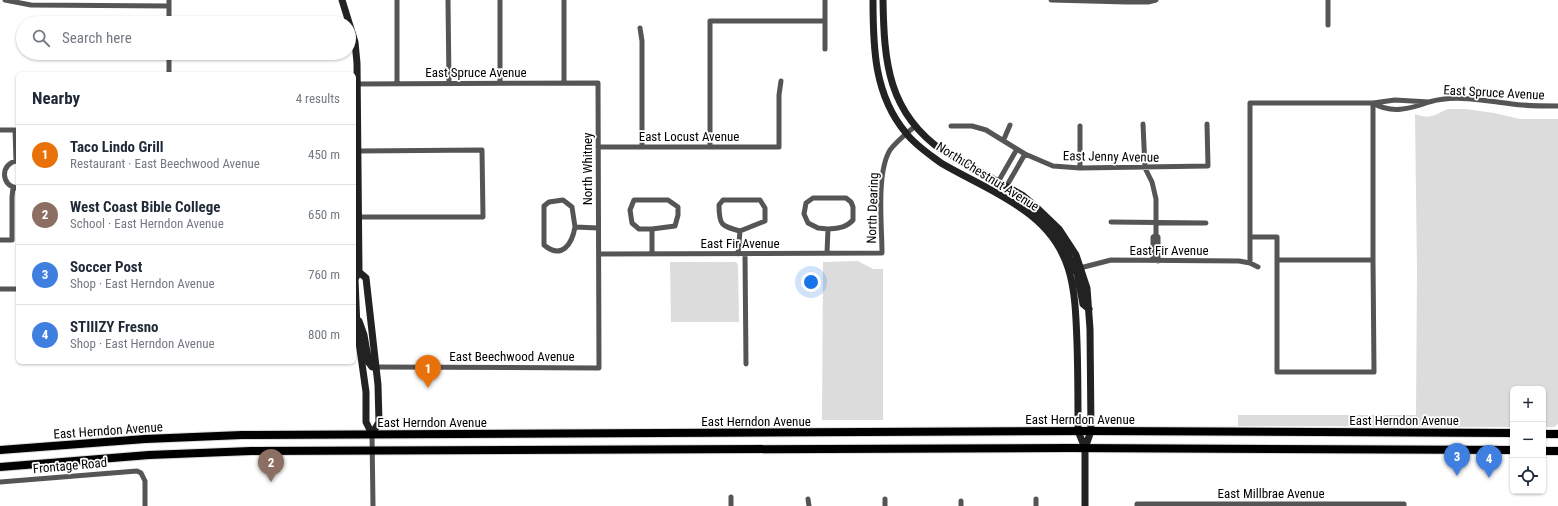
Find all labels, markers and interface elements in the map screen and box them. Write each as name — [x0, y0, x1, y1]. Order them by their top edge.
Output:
search box — [16, 16, 356, 60]
icon: search — [30, 27, 52, 49]
text: Search here — [62, 29, 132, 47]
street label: East Spruce Avenue — [425, 65, 527, 80]
street label: East Spruce Avenue — [1443, 82, 1545, 103]
text: Nearby — [32, 88, 80, 108]
text: 4 results — [296, 91, 340, 106]
street label: East Locust Avenue — [639, 129, 739, 144]
street label: North Whitney — [580, 132, 595, 205]
text: Taco Lindo Grill — [70, 138, 164, 156]
street label: North Chestnut Avenue — [934, 139, 1042, 214]
text: 1 — [42, 147, 48, 162]
text: 450 m — [308, 147, 340, 162]
street label: East Jenny Avenue — [1063, 148, 1159, 165]
text: Restaurant · East Beechwood Avenue — [70, 156, 260, 171]
street label: North Dearing — [864, 172, 881, 244]
text: West Coast Bible College — [70, 198, 221, 216]
text: 2 — [42, 207, 48, 222]
text: 650 m — [308, 207, 340, 222]
text: School · East Herndon Avenue — [70, 216, 224, 231]
street label: East Fir Avenue — [700, 236, 780, 251]
street label: East Fir Avenue — [1129, 243, 1209, 258]
text: Soccer Post — [70, 258, 142, 276]
text: 3 — [42, 267, 48, 282]
text: 760 m — [308, 267, 340, 282]
your location — [801, 272, 821, 292]
text: Shop · East Herndon Avenue — [70, 276, 215, 291]
text: STIIIZY Fresno — [70, 318, 159, 336]
text: 4 — [42, 327, 48, 342]
text: 800 m — [308, 327, 340, 342]
text: Shop · East Herndon Avenue — [70, 336, 215, 351]
street label: East Beechwood Avenue — [449, 349, 575, 364]
pin: 1 — [415, 355, 441, 388]
map controls — [1510, 386, 1546, 494]
button: + — [1510, 386, 1546, 422]
street label: East Herndon Avenue — [1025, 412, 1135, 427]
street label: East Herndon Avenue — [1349, 413, 1459, 428]
street label: East Herndon Avenue — [701, 414, 811, 429]
street label: East Herndon Avenue — [377, 415, 487, 430]
street label: East Herndon Avenue — [53, 419, 163, 442]
button: − — [1510, 422, 1546, 458]
pin: 3 — [1444, 443, 1470, 476]
pin: 4 — [1476, 445, 1502, 478]
pin: 2 — [258, 449, 284, 482]
street label: Frontage Road — [32, 455, 108, 476]
button: locate — [1510, 458, 1546, 494]
street label: East Millbrae Avenue — [1217, 486, 1325, 501]

